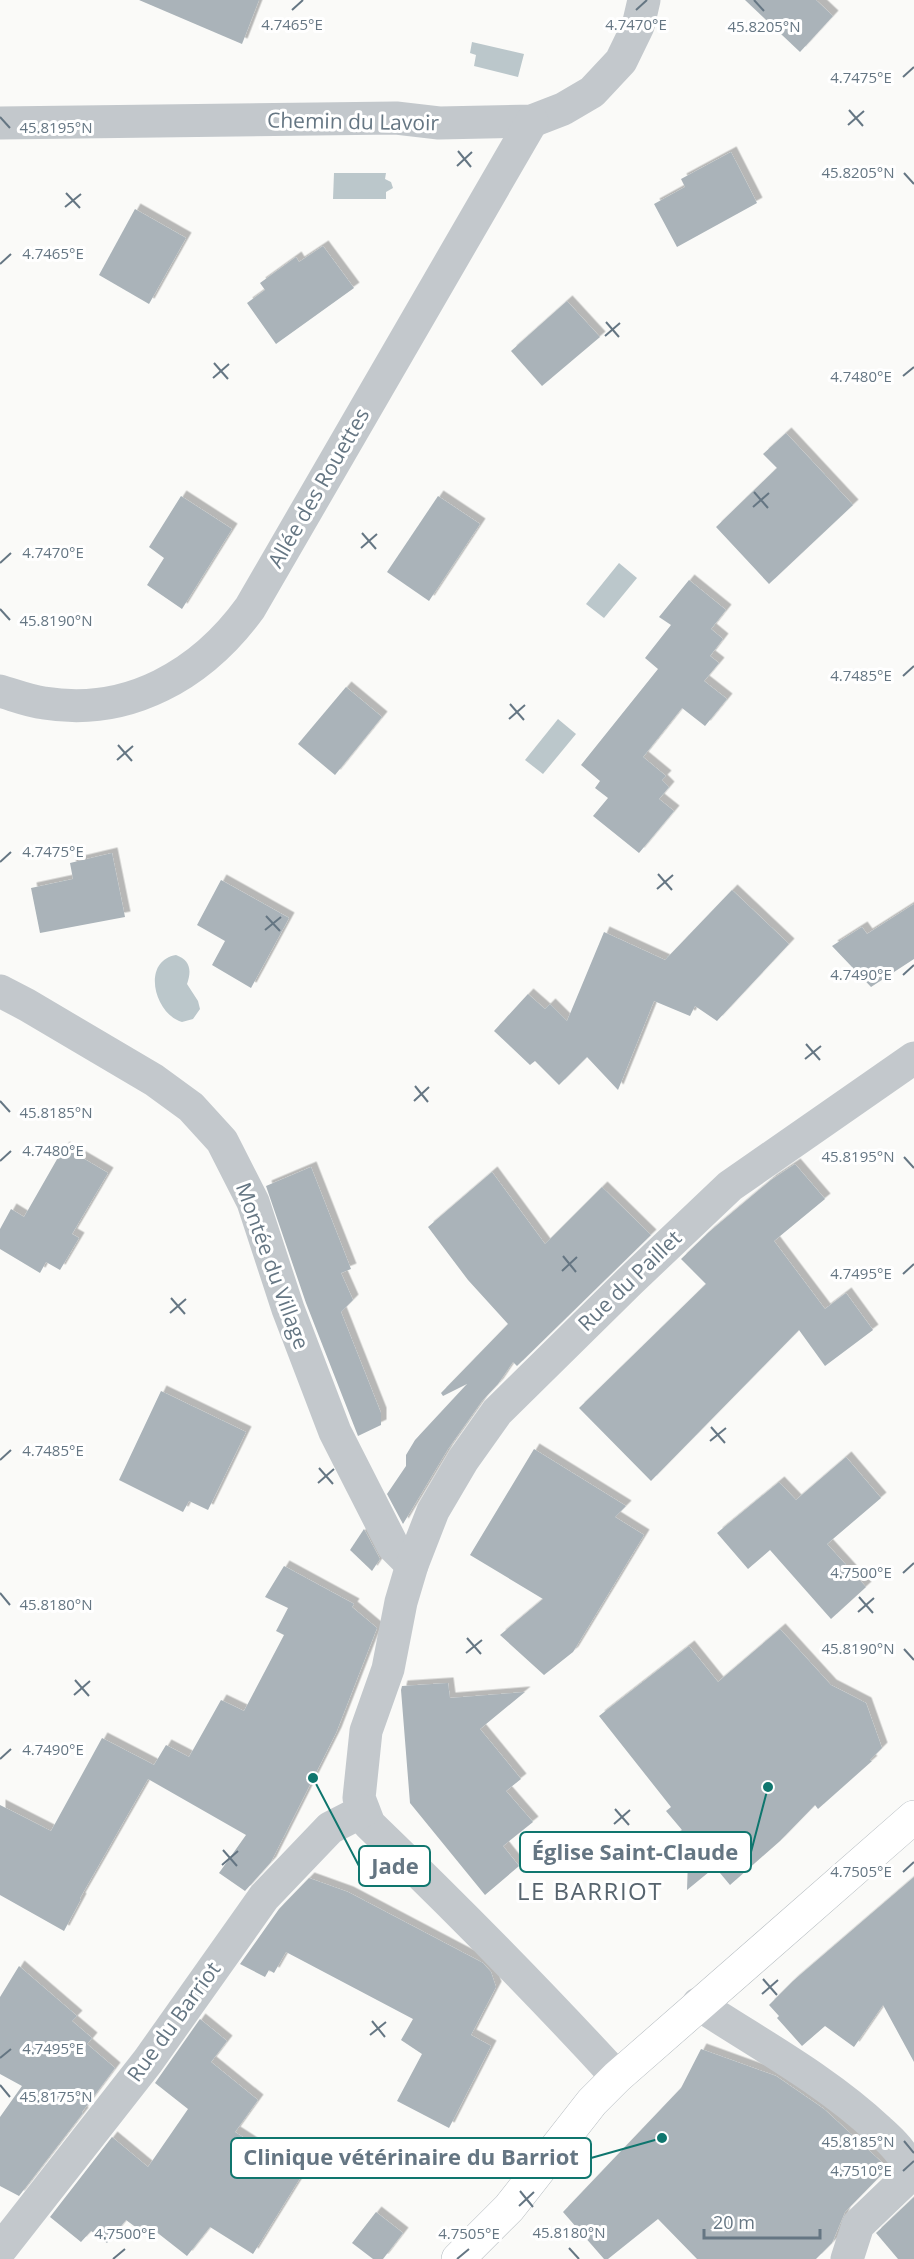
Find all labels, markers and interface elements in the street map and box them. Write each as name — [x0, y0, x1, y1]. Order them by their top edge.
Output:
text: 4.7465°E — [261, 14, 323, 34]
text: 4.7470°E — [605, 14, 667, 34]
text: 45.8205°N — [727, 16, 801, 36]
text: 4.7475°E — [830, 67, 892, 87]
street label: Chemin du Lavoir — [267, 106, 440, 137]
text: 45.8195°N — [19, 117, 93, 137]
text: 45.8205°N — [821, 162, 895, 182]
text: 4.7465°E — [22, 243, 84, 263]
text: 4.7480°E — [830, 366, 892, 386]
street label: Allée des Rouettes — [261, 403, 375, 572]
text: 4.7470°E — [22, 542, 84, 562]
text: 45.8190°N — [19, 610, 93, 630]
text: 4.7485°E — [830, 665, 892, 685]
text: 4.7475°E — [22, 841, 84, 861]
text: 4.7490°E — [830, 964, 892, 984]
text: 45.8185°N — [19, 1102, 93, 1122]
text: 4.7480°E — [22, 1140, 84, 1160]
text: 45.8195°N — [821, 1146, 895, 1166]
street label: Montée du Village — [230, 1178, 316, 1353]
street label: Rue du Paillet — [571, 1224, 687, 1337]
text: 4.7495°E — [830, 1263, 892, 1283]
text: 4.7485°E — [22, 1440, 84, 1460]
text: 4.7500°E — [830, 1562, 892, 1582]
text: 45.8180°N — [19, 1594, 93, 1614]
text: 45.8190°N — [821, 1638, 895, 1658]
text: 4.7490°E — [22, 1739, 84, 1759]
callout: Église Saint-Claude — [520, 1832, 751, 1872]
text: Église Saint-Claude — [532, 1836, 738, 1866]
callout: Jade — [359, 1846, 430, 1886]
text: Jade — [369, 1850, 419, 1880]
text: 4.7505°E — [830, 1861, 892, 1881]
district label: LE BARRIOT — [517, 1874, 663, 1907]
street label: Rue du Barriot — [120, 1956, 226, 2087]
text: 4.7495°E — [22, 2038, 84, 2058]
text: 45.8175°N — [19, 2086, 93, 2106]
text: 45.8185°N — [821, 2131, 895, 2151]
callout: Clinique vétérinaire du Barriot — [231, 2138, 591, 2178]
text: Clinique vétérinaire du Barriot — [243, 2141, 579, 2171]
text: 4.7510°E — [830, 2160, 892, 2180]
scale bar — [704, 2202, 820, 2240]
text: 20 m — [713, 2210, 755, 2234]
text: 45.8180°N — [532, 2222, 606, 2242]
text: 4.7500°E — [94, 2223, 156, 2243]
text: 4.7505°E — [438, 2223, 500, 2243]

